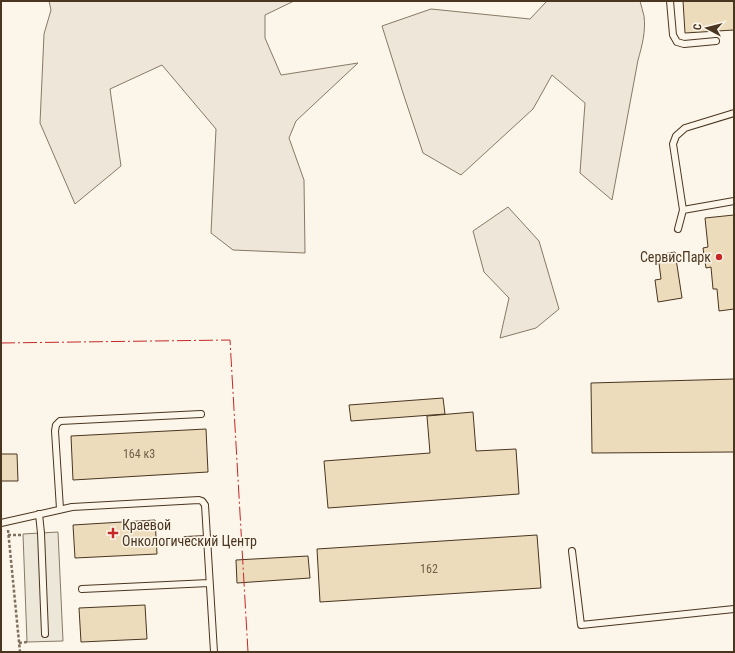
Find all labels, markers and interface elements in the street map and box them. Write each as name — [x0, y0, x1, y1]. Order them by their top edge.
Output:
north arrow — [687, 8, 727, 48]
text: С — [691, 23, 704, 31]
place label: СервисПарк — [640, 249, 711, 265]
marker: СервисПарк — [714, 252, 724, 262]
house number: 164 к3 — [123, 447, 155, 461]
place label: Краевой Онкологический Центр — [122, 517, 257, 549]
marker: Краевой Онкологический Центр — [107, 527, 119, 539]
house number: 162 — [420, 562, 438, 576]

